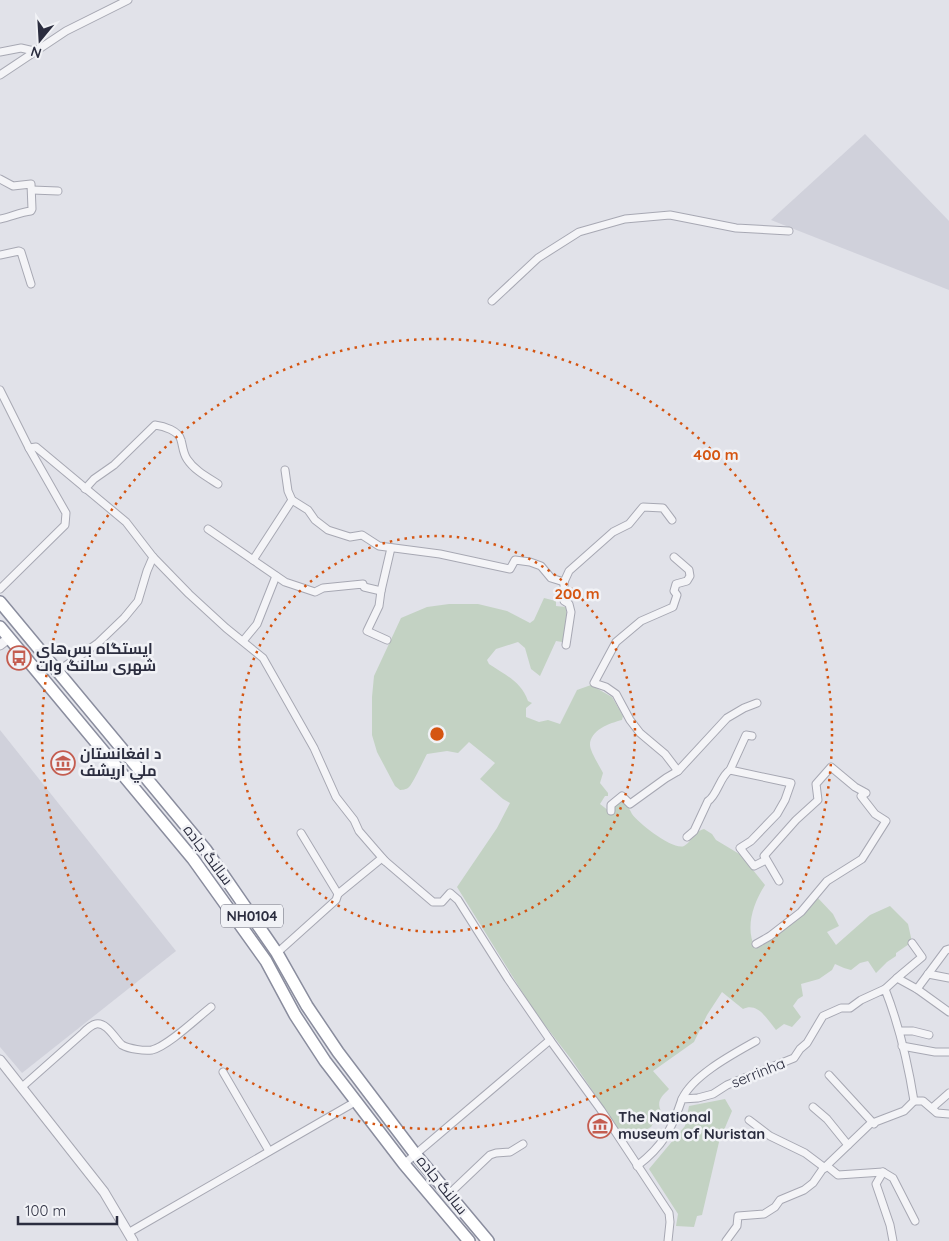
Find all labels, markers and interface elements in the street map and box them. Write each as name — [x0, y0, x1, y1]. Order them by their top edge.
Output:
north arrow — [15, 15, 65, 65]
text: N — [28, 42, 44, 63]
text: 400 m — [693, 445, 739, 464]
text: 200 m — [555, 584, 600, 603]
place label: ایستگاه بس‌های شهری سالنگ وات — [36, 639, 156, 675]
bus stop icon: ایستگاه بس‌های شهری سالنگ وات — [6, 645, 32, 671]
centre of rings — [428, 725, 446, 743]
place label: د افغانستان ملي اریشف — [80, 744, 162, 783]
museum icon: د افغانستان ملي اریشف — [50, 750, 76, 776]
street label: سالنگ جاده — [180, 821, 237, 889]
road number: NH0104 — [221, 904, 283, 928]
street label: serrinha — [728, 1053, 788, 1092]
place label: The National museum of Nuristan — [618, 1107, 765, 1143]
museum icon: The National museum of Nuristan — [587, 1113, 613, 1139]
street label: سالنگ جاده — [413, 1151, 472, 1218]
scale bar — [18, 1194, 116, 1226]
text: 100 m — [25, 1201, 66, 1220]

